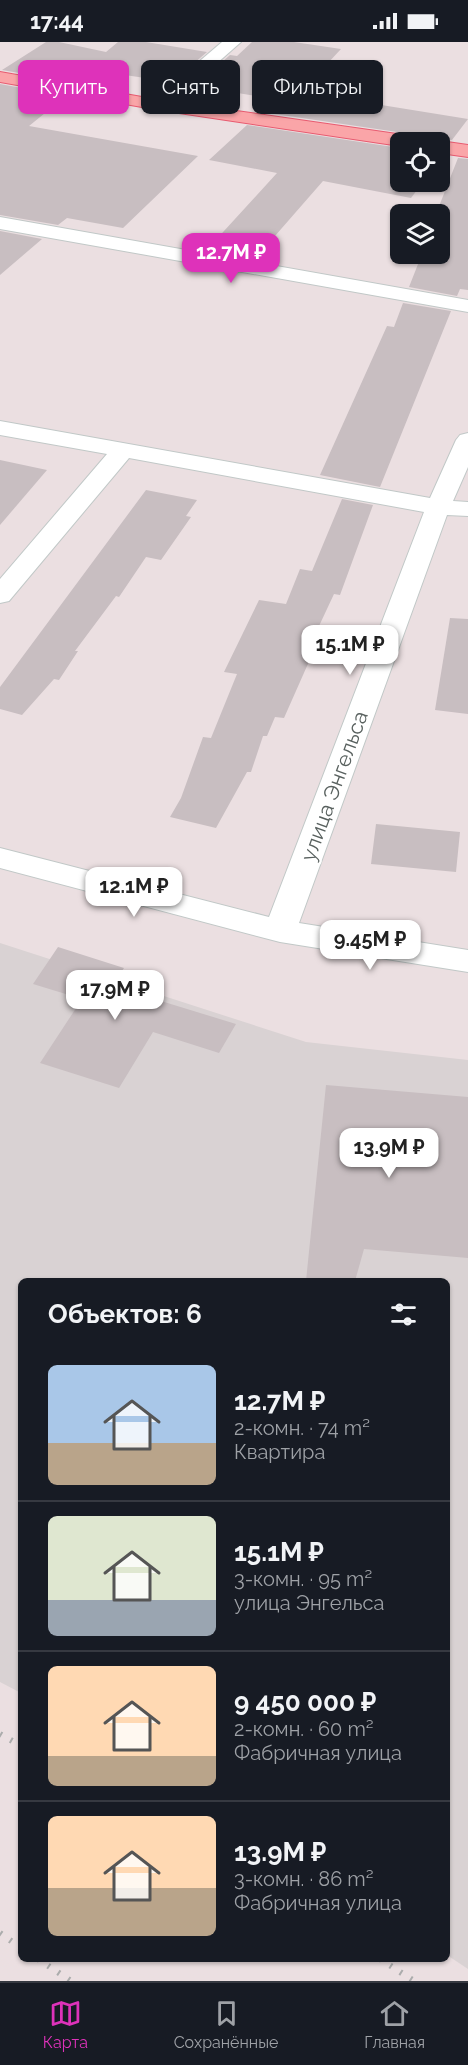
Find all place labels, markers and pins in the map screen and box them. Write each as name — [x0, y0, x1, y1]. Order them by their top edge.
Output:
pin: 12.7M ₽ — [176, 233, 286, 284]
pin: 15.1M ₽ — [295, 625, 405, 676]
pin: 12.1M ₽ — [79, 867, 189, 918]
pin: 9.45M ₽ — [315, 920, 425, 971]
pin: 17.9M ₽ — [60, 970, 170, 1021]
pin: 13.9M ₽ — [334, 1128, 444, 1179]

